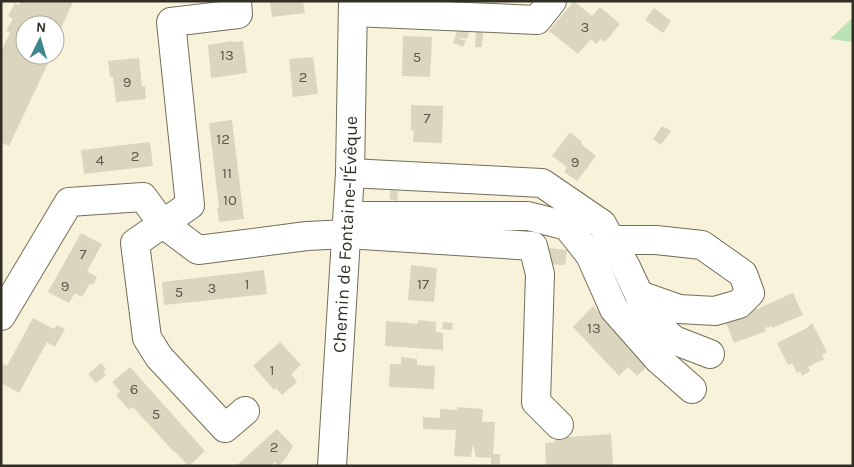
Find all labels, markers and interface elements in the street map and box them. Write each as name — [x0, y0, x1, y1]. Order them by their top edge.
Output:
north arrow — [15, 15, 65, 65]
house number: 3 — [581, 18, 589, 36]
text: N — [35, 19, 47, 36]
house number: 13 — [220, 46, 234, 64]
house number: 5 — [413, 48, 421, 66]
house number: 2 — [299, 68, 307, 86]
house number: 9 — [123, 73, 131, 91]
house number: 7 — [423, 109, 431, 127]
street label: Chemin de Fontaine-l'Évêque — [328, 116, 362, 354]
house number: 12 — [216, 130, 230, 148]
house number: 2 — [131, 147, 139, 165]
house number: 4 — [96, 151, 105, 169]
house number: 9 — [571, 153, 579, 171]
house number: 11 — [222, 164, 232, 182]
house number: 10 — [223, 191, 237, 209]
house number: 7 — [79, 245, 87, 263]
house number: 1 — [245, 275, 249, 293]
house number: 17 — [417, 275, 429, 293]
house number: 9 — [61, 277, 69, 295]
house number: 3 — [208, 279, 216, 297]
house number: 5 — [175, 283, 183, 301]
house number: 13 — [587, 319, 601, 337]
house number: 1 — [270, 361, 274, 379]
house number: 6 — [130, 380, 138, 398]
house number: 5 — [152, 405, 160, 423]
house number: 2 — [270, 438, 278, 456]

